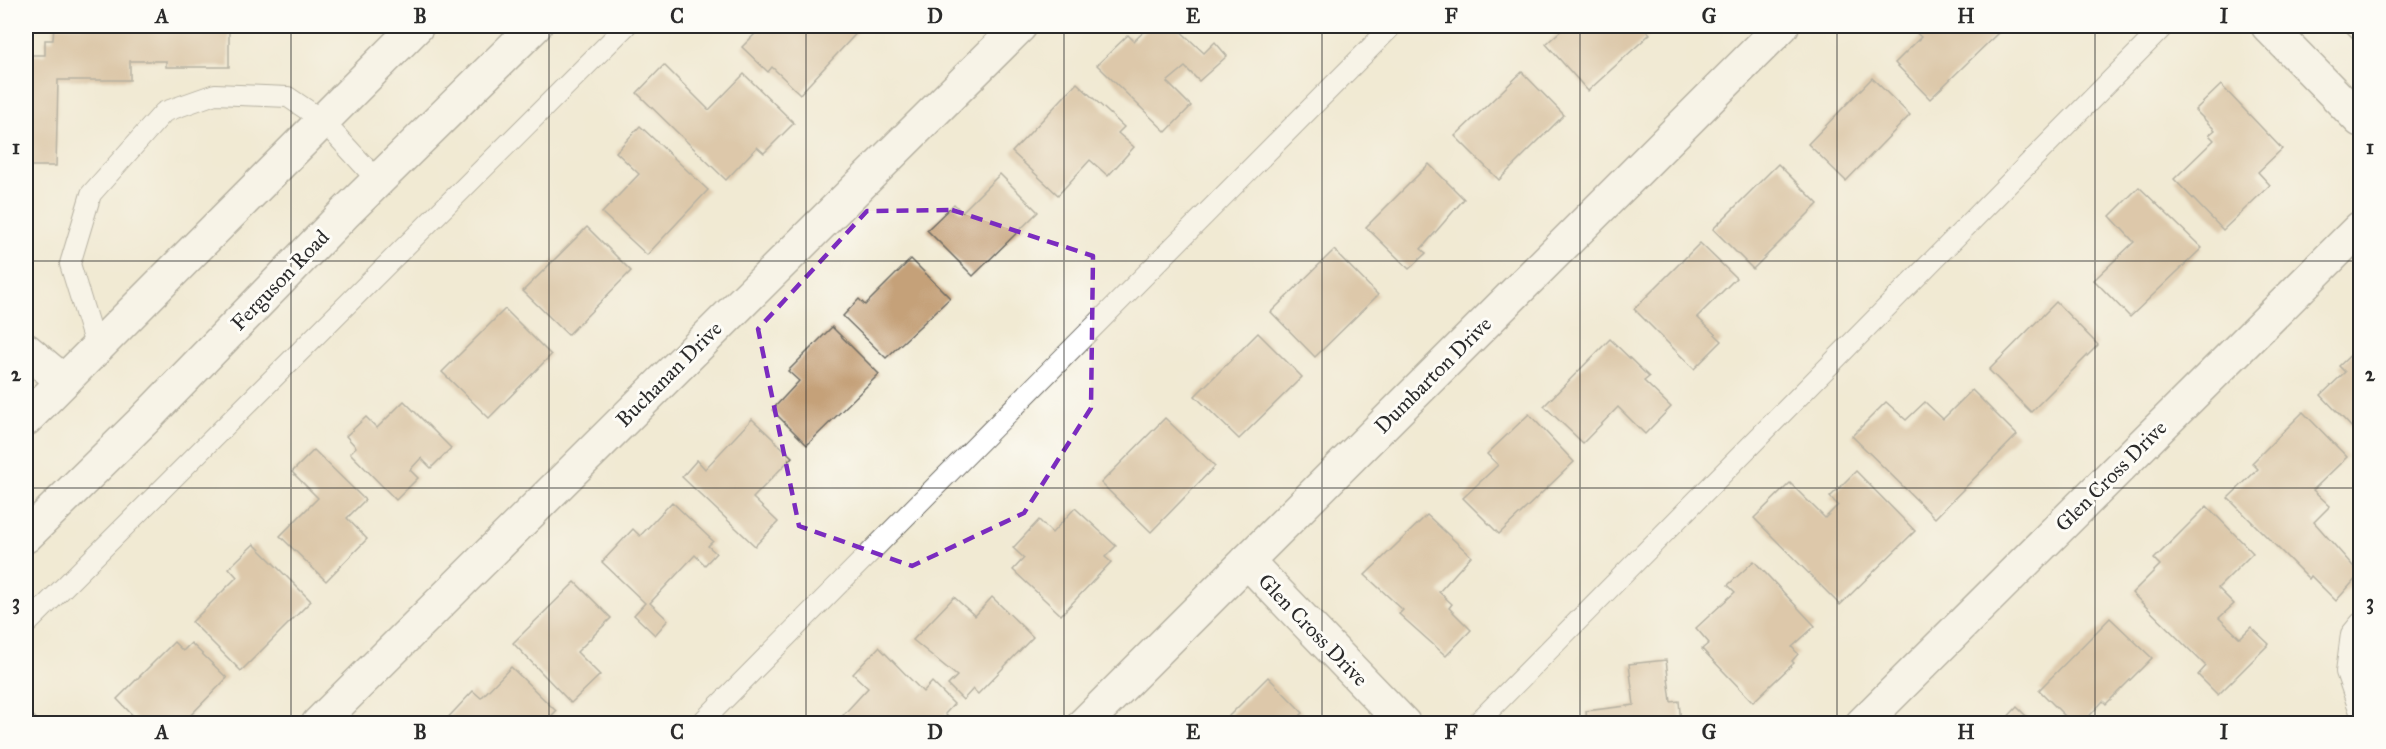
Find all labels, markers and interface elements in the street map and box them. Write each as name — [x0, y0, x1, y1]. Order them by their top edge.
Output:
text: A — [153, 4, 169, 28]
text: B — [413, 4, 427, 28]
text: C — [670, 4, 684, 28]
text: D — [927, 4, 943, 28]
text: E — [1186, 4, 1201, 28]
text: F — [1444, 4, 1458, 28]
text: G — [1702, 4, 1717, 28]
text: H — [1957, 4, 1975, 28]
text: I — [2220, 4, 2229, 28]
text: 1 — [12, 135, 20, 159]
text: 1 — [2366, 135, 2374, 159]
street label: Ferguson Road — [225, 224, 335, 336]
street label: Dumbarton Drive — [1369, 311, 1497, 439]
street label: Buchanan Drive — [611, 315, 728, 432]
text: 2 — [11, 362, 22, 386]
text: 2 — [2365, 362, 2376, 386]
street label: Glen Cross Drive — [2050, 415, 2172, 537]
street label: Glen Cross Drive — [1253, 568, 1374, 692]
text: 3 — [12, 590, 20, 615]
text: 3 — [2366, 590, 2374, 615]
text: A — [153, 720, 169, 744]
text: B — [413, 720, 427, 744]
text: C — [670, 720, 684, 744]
text: D — [927, 720, 943, 744]
text: E — [1186, 720, 1201, 744]
text: F — [1444, 720, 1458, 744]
text: G — [1702, 720, 1717, 744]
text: H — [1957, 720, 1975, 744]
text: I — [2220, 720, 2229, 744]

